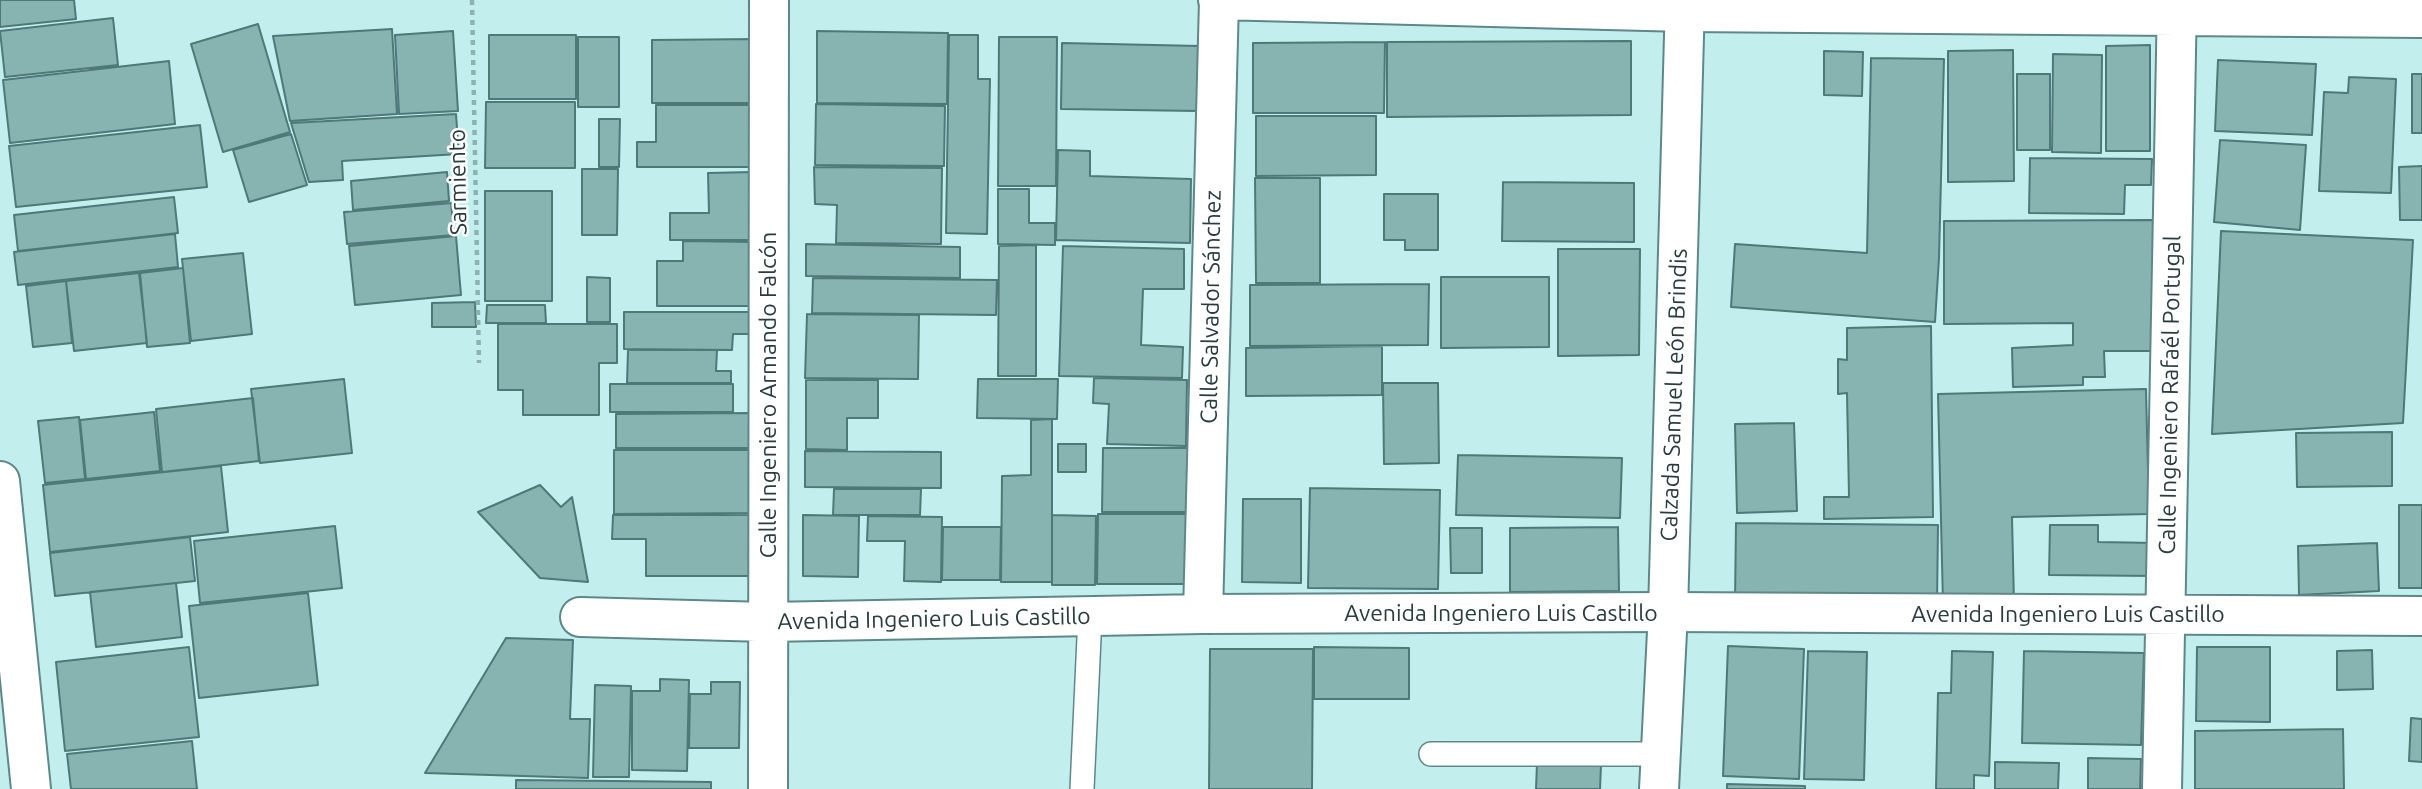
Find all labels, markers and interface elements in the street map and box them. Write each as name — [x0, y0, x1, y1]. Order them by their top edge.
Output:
street label: Sarmiento — [443, 129, 473, 235]
street label: Calle Salvador Sánchez — [1195, 190, 1227, 424]
street label: Calle Ingeniero Armando Falcón — [754, 232, 782, 558]
street label: Calle Ingeniero Rafaél Portugal — [2153, 235, 2187, 555]
street label: Calzada Samuel León Brindis — [1655, 248, 1693, 542]
street label: Avenida Ingeniero Luis Castillo — [1344, 599, 1658, 627]
street label: Avenida Ingeniero Luis Castillo — [1911, 600, 2225, 628]
street label: Avenida Ingeniero Luis Castillo — [777, 602, 1091, 636]

